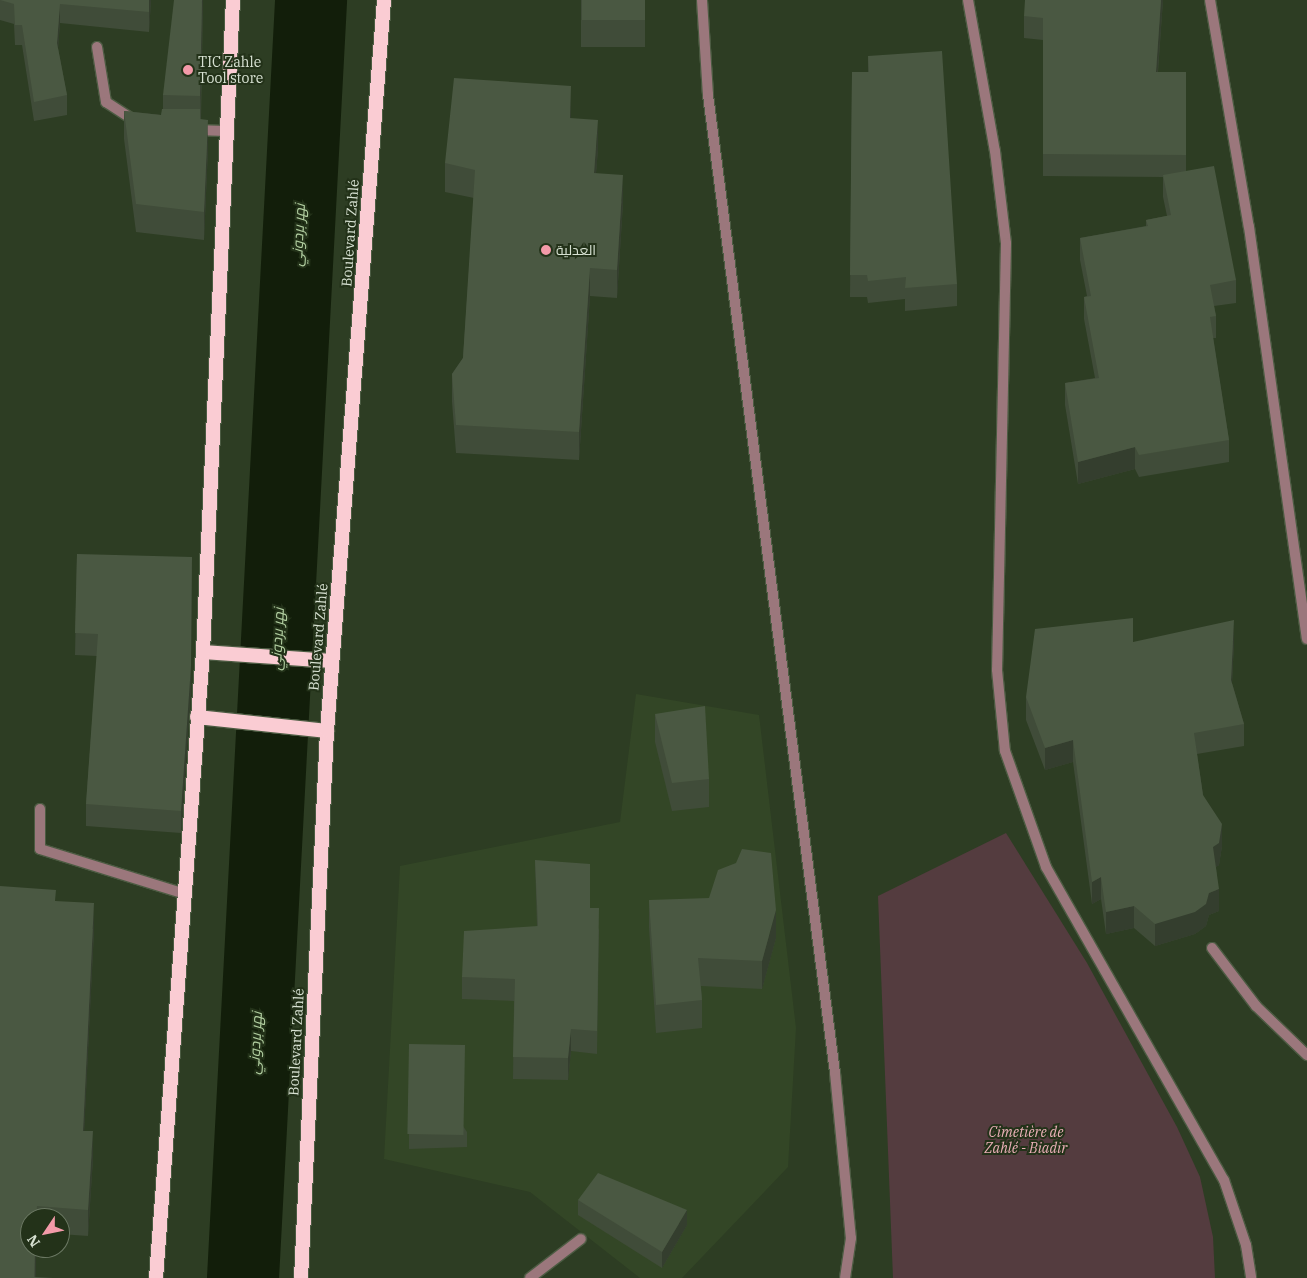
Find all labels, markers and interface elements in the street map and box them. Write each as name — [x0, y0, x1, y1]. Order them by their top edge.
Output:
place label: TIC Zahle Tool store — [198, 54, 263, 86]
marker: TIC Zahle Tool store — [182, 64, 194, 76]
street label: Boulevard Zahlé — [338, 179, 362, 287]
water label: نهر بردوني — [287, 203, 309, 267]
place label: العدلية — [556, 242, 596, 258]
marker: العدلية — [540, 244, 552, 256]
street label: Boulevard Zahlé — [305, 583, 331, 691]
water label: نهر بردوني — [266, 607, 288, 671]
street label: Boulevard Zahlé — [285, 988, 307, 1096]
water label: نهر بردوني — [244, 1011, 266, 1075]
park label: Cimetière de Zahlé - Biadir — [985, 1124, 1067, 1156]
north arrow — [20, 1208, 70, 1258]
text: N — [23, 1231, 44, 1250]

